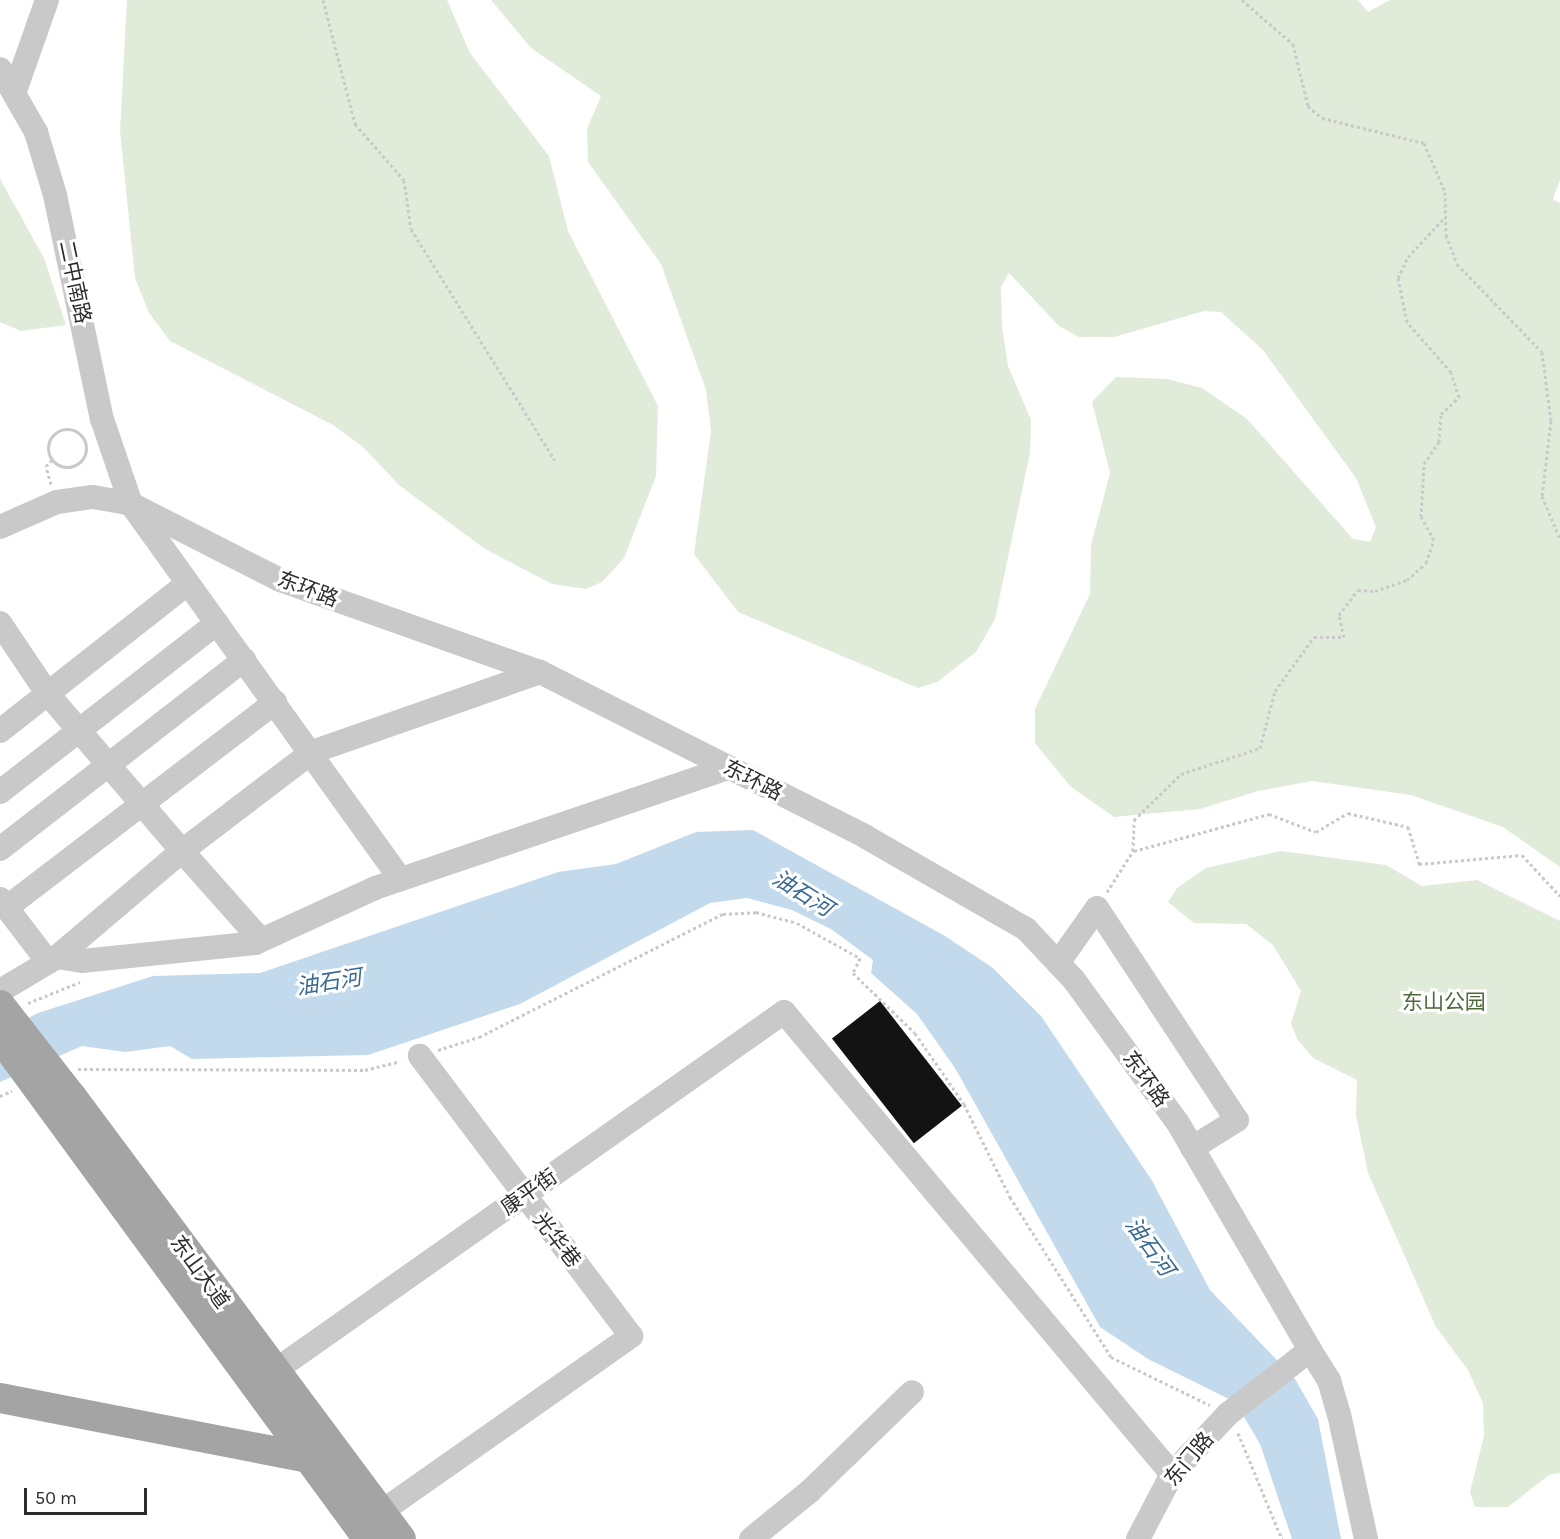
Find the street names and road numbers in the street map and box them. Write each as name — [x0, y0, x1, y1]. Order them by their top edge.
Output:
street label: 二中南路 — [54, 238, 96, 326]
street label: 东环路 — [274, 566, 342, 612]
street label: 东环路 — [719, 754, 787, 806]
street label: 东环路 — [1117, 1046, 1175, 1112]
street label: 康平街 — [496, 1164, 562, 1220]
street label: 光华巷 — [528, 1207, 586, 1273]
street label: 东山大道 — [165, 1231, 235, 1313]
street label: 东门路 — [1159, 1427, 1219, 1491]

